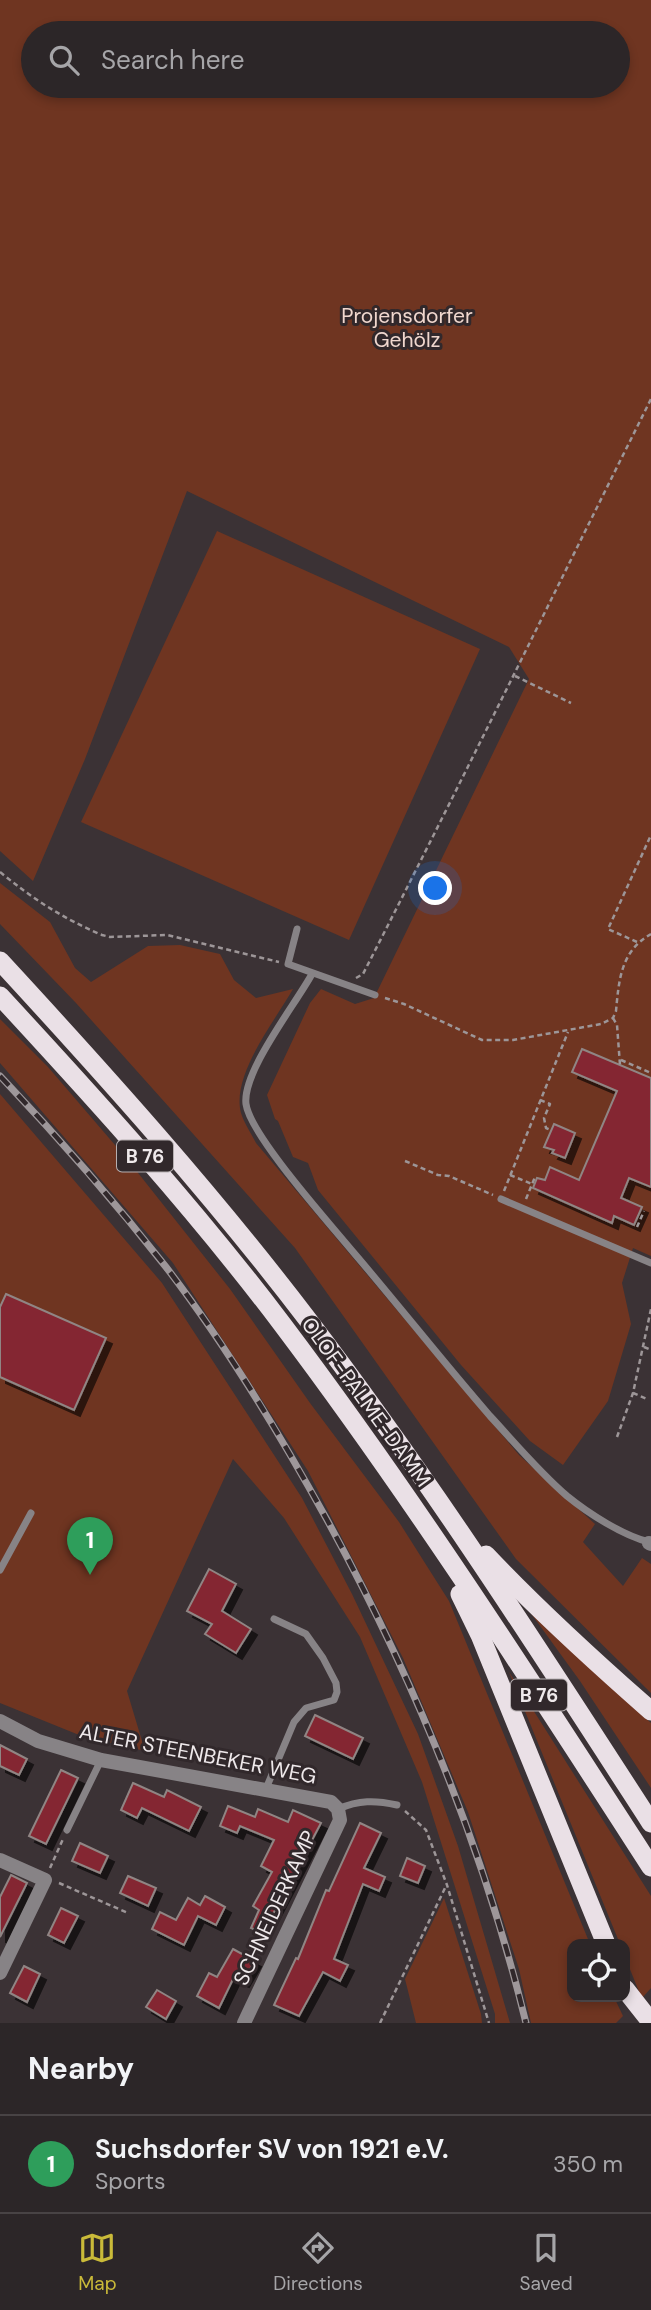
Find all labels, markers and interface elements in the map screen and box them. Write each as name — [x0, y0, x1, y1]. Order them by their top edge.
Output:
search box — [21, 21, 630, 98]
icon: search — [45, 41, 83, 79]
text: Search here — [101, 43, 244, 77]
park label: Projensdorfer Gehölz — [341, 302, 473, 354]
your location — [418, 871, 452, 905]
road number: B 76 — [117, 1140, 173, 1172]
street label: OLOF-PALME-DAMM — [295, 1311, 437, 1493]
pin: 1 — [67, 1517, 113, 1575]
road number: B 76 — [511, 1680, 567, 1710]
street label: ALTER STEENBEKER WEG — [77, 1717, 319, 1791]
street label: SCHNEIDERKAMP — [227, 1826, 323, 1990]
map controls — [567, 1939, 630, 2002]
button: locate — [567, 1939, 630, 2002]
text: Nearby — [28, 2049, 134, 2088]
text: Suchsdorfer SV von 1921 e.V. — [95, 2132, 449, 2166]
text: 1 — [47, 2149, 55, 2179]
text: 350 m — [553, 2149, 623, 2179]
text: Sports — [95, 2166, 165, 2196]
tab: Map — [78, 2229, 117, 2296]
tab: Directions — [273, 2229, 363, 2296]
tab: Saved — [519, 2229, 573, 2296]

